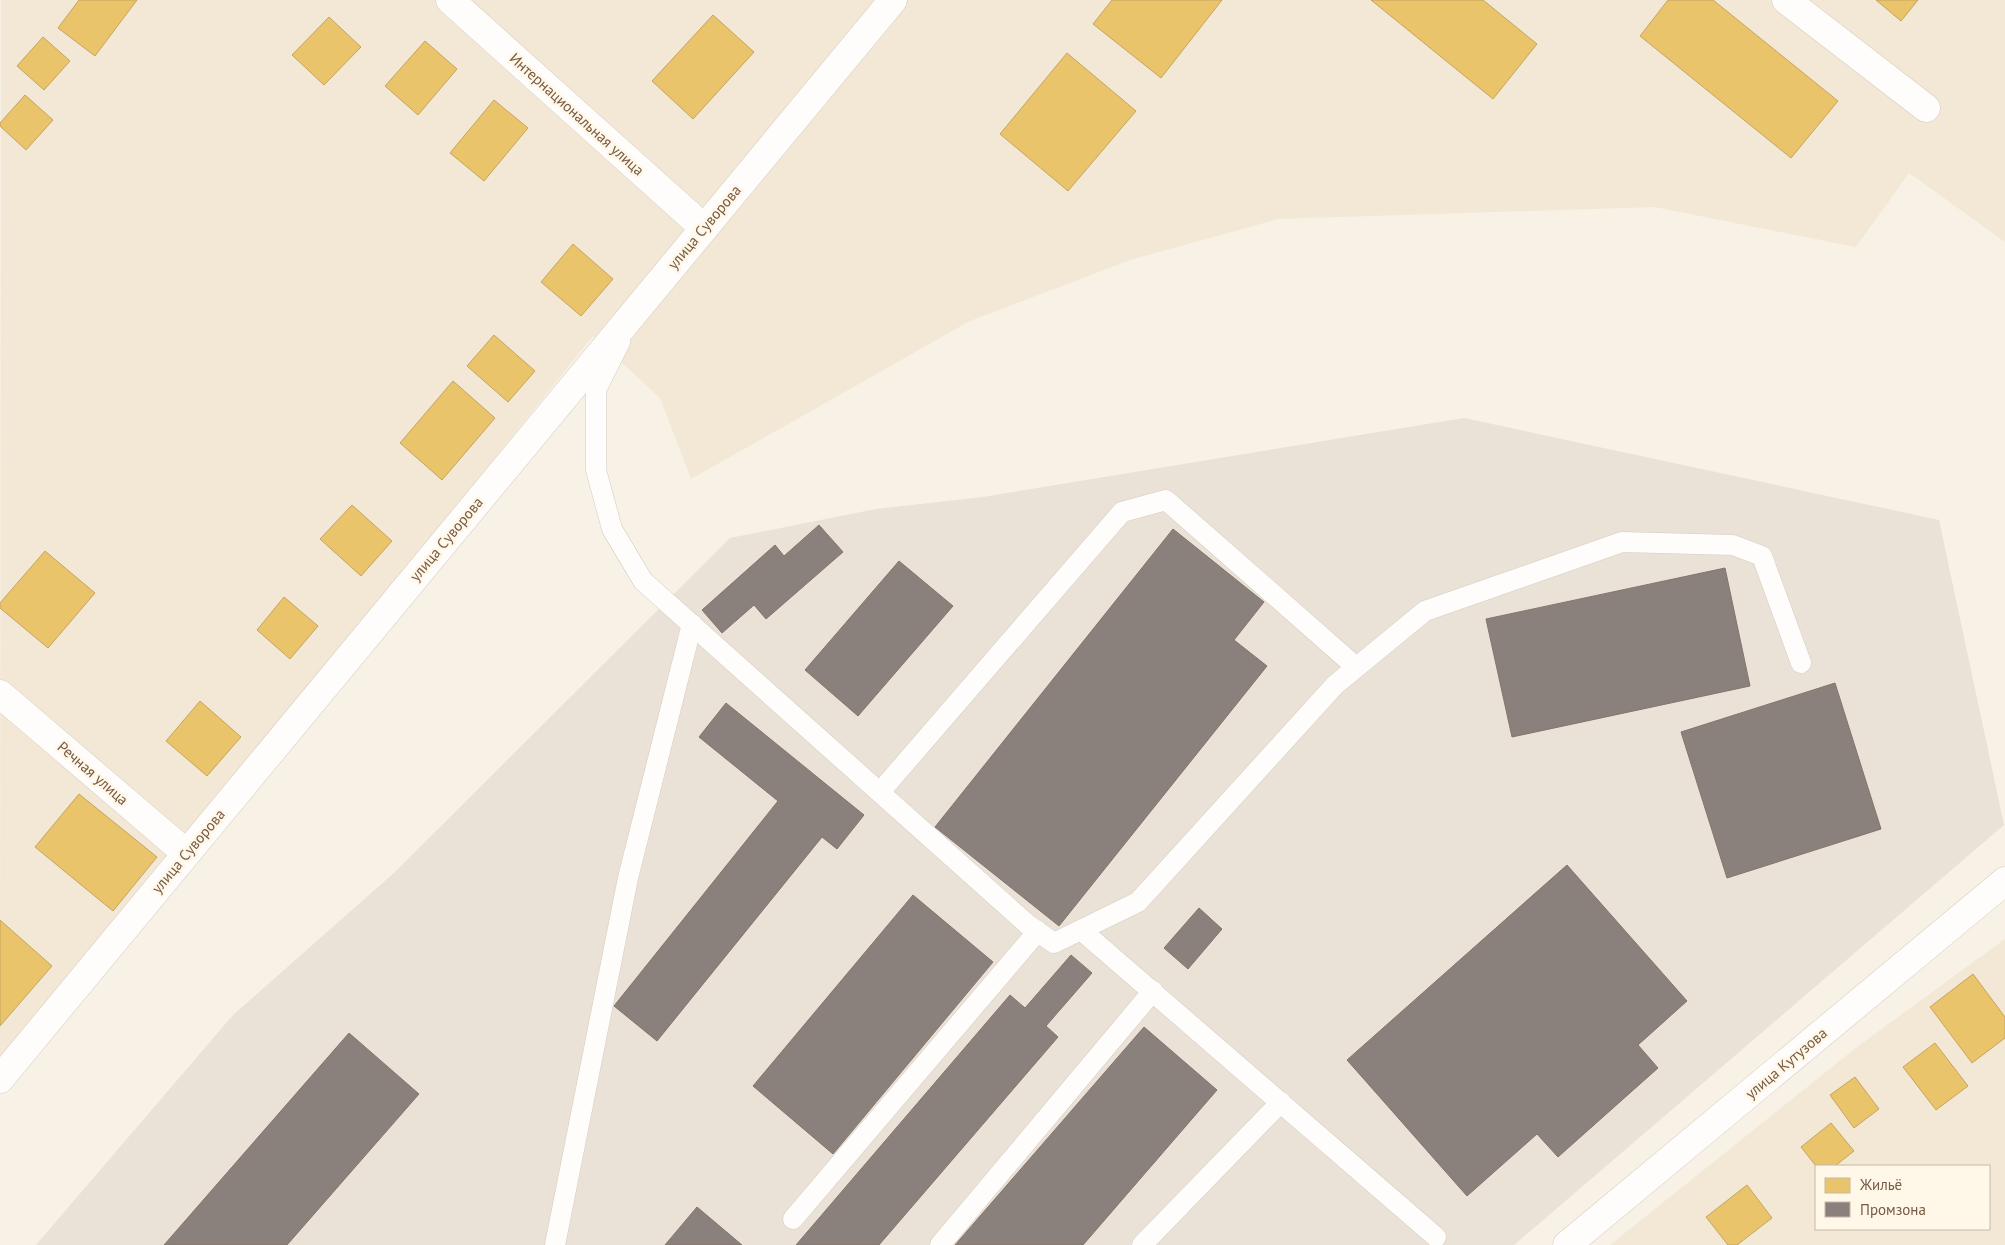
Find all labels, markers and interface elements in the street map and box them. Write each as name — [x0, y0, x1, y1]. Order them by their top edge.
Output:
street label: Интернациональная улица — [506, 49, 648, 179]
street label: улица Суворова — [663, 181, 745, 273]
street label: улица Суворова — [405, 493, 487, 585]
street label: Речная улица — [54, 737, 132, 809]
street label: улица Суворова — [147, 805, 229, 897]
street label: улица Кутузова — [1741, 1023, 1831, 1103]
legend — [1815, 1165, 1990, 1230]
text: Жильё — [1859, 1175, 1902, 1194]
text: Промзона — [1860, 1200, 1926, 1219]

